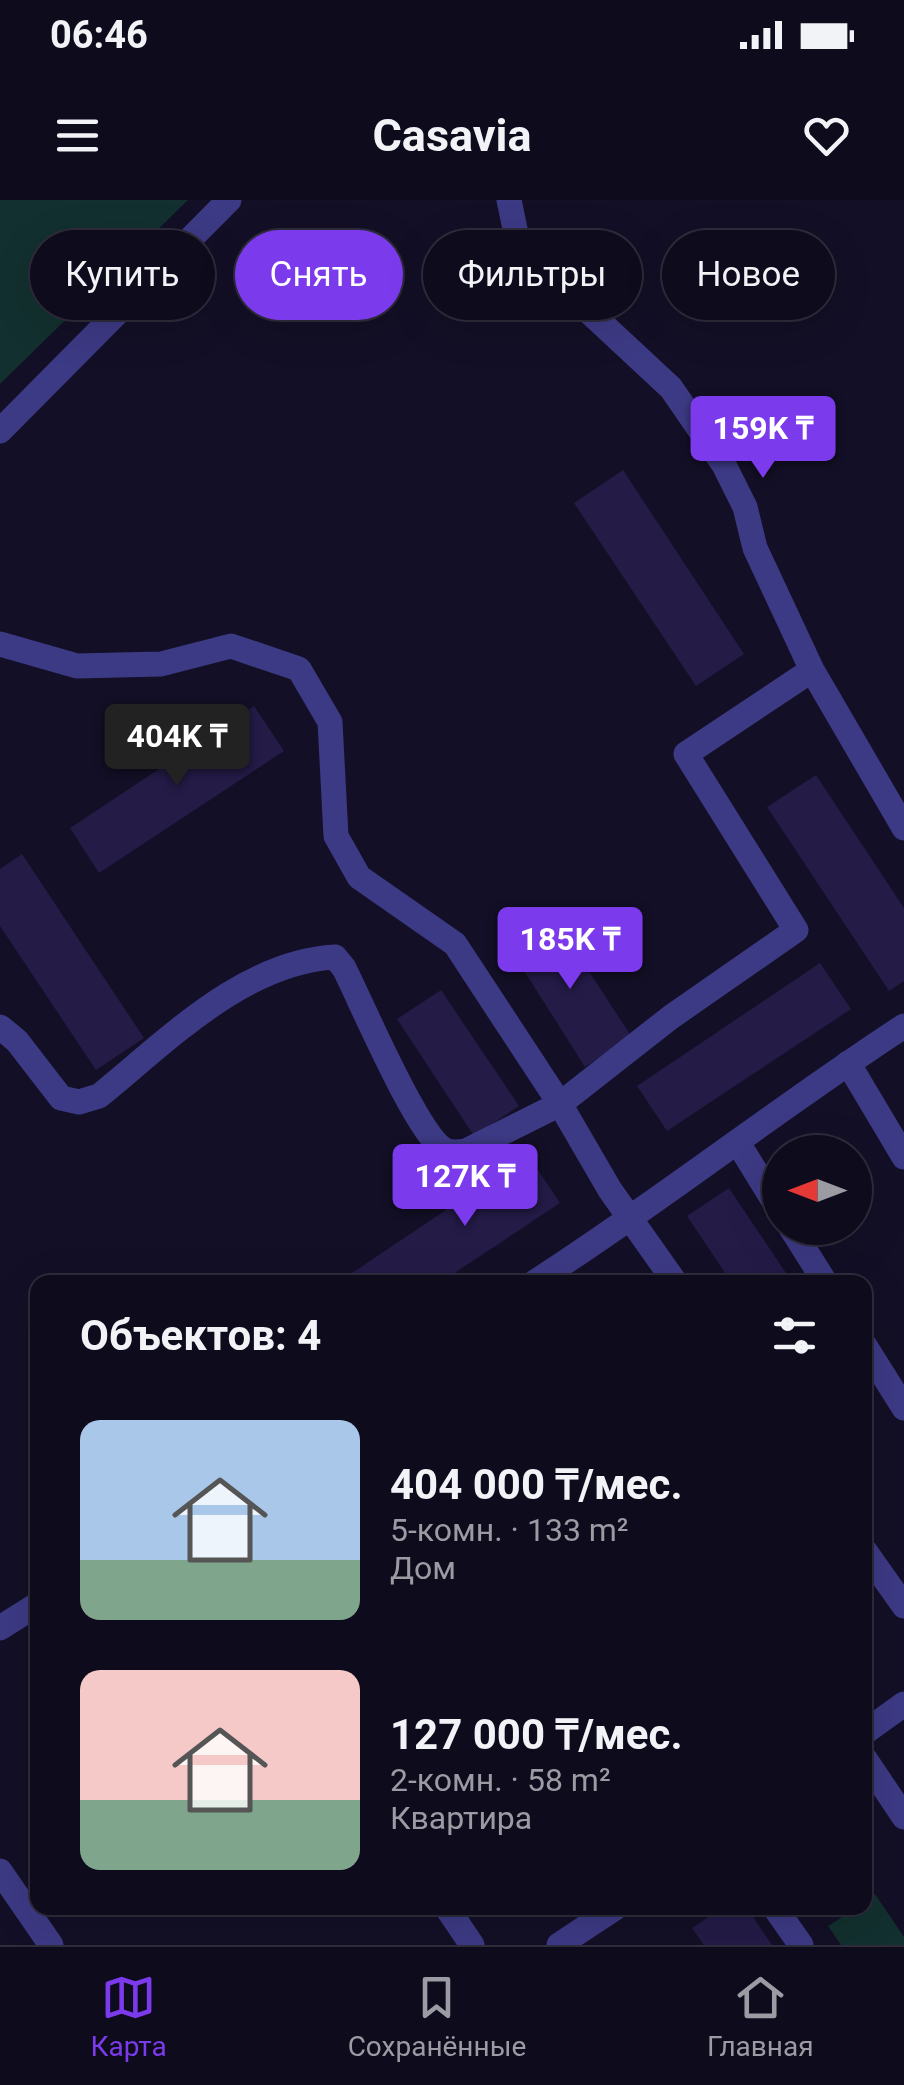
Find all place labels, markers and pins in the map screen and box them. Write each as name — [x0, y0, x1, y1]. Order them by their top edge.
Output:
pin: 159K ₸ — [682, 396, 844, 481]
pin: 404K ₸ — [96, 704, 258, 789]
pin: 185K ₸ — [489, 907, 651, 992]
pin: 127K ₸ — [384, 1144, 546, 1229]

